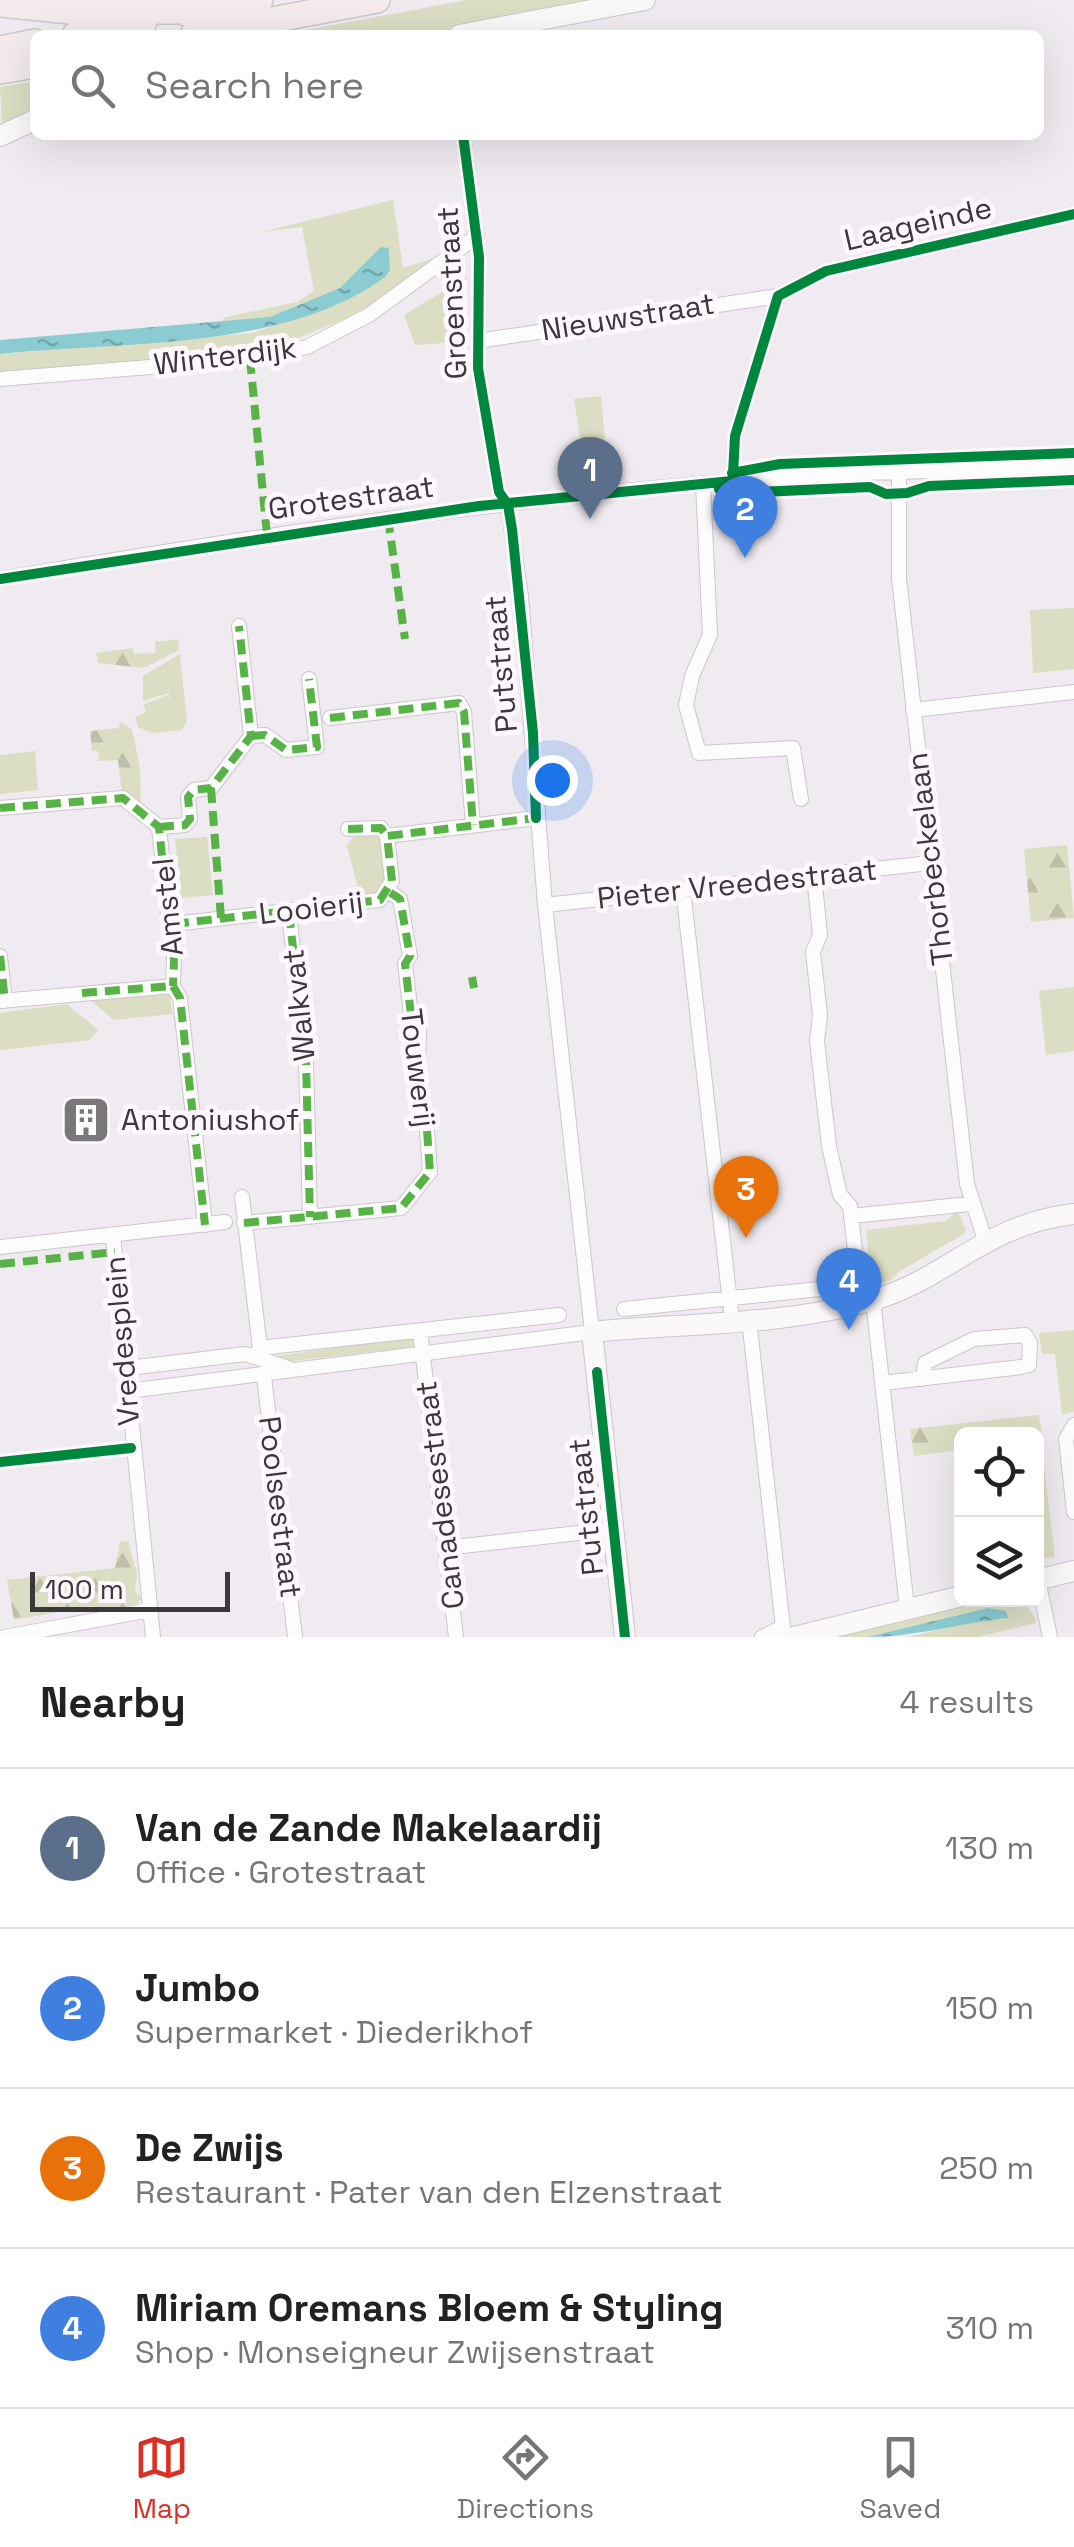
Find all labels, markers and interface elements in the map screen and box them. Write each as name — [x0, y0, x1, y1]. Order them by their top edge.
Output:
search box — [30, 30, 1044, 140]
icon: search — [65, 58, 120, 113]
text: Search here — [145, 61, 364, 109]
street label: Laageinde — [840, 188, 996, 259]
street label: Groenstraat — [428, 206, 475, 380]
street label: Nieuwstraat — [539, 284, 717, 349]
street label: Winterdijk — [151, 327, 299, 384]
pin: 1 — [558, 436, 622, 519]
street label: Grotestraat — [266, 467, 436, 528]
pin: 2 — [712, 476, 778, 558]
street label: Putstraat — [475, 594, 526, 734]
street label: Thorbeckelaan — [897, 750, 962, 968]
your location — [527, 755, 578, 806]
street label: Pieter Vreedestraat — [595, 849, 879, 918]
street label: Amstel — [143, 856, 192, 958]
street label: Looierij — [257, 882, 365, 933]
street label: Walkvat — [273, 947, 324, 1063]
street label: Touwerij — [392, 1006, 445, 1129]
building icon: Antoniushof — [60, 1094, 112, 1146]
place label: Antoniushof — [121, 1100, 299, 1139]
pin: 3 — [714, 1156, 778, 1238]
pin: 4 — [816, 1248, 882, 1330]
street label: Vredesplein — [95, 1255, 148, 1427]
street label: Canadesestraat — [406, 1379, 473, 1611]
street label: Poolsestraat — [250, 1414, 311, 1600]
map controls — [954, 1427, 1044, 1607]
button: locate — [954, 1427, 1044, 1517]
street label: Putstraat — [559, 1437, 612, 1578]
button: layers — [954, 1517, 1044, 1607]
scale bar — [30, 1567, 230, 1612]
text: 100 m — [45, 1571, 124, 1607]
text: Nearby — [40, 1676, 186, 1729]
text: 4 results — [899, 1682, 1034, 1722]
text: Van de Zande Makelaardij — [135, 1804, 602, 1852]
text: 1 — [65, 1828, 80, 1868]
text: 130 m — [945, 1828, 1034, 1868]
text: Office · Grotestraat — [135, 1852, 427, 1892]
text: Jumbo — [135, 1964, 260, 2012]
text: 2 — [63, 1988, 82, 2028]
text: 150 m — [945, 1988, 1034, 2028]
text: Supermarket · Diederikhof — [135, 2012, 533, 2052]
text: De Zwijs — [135, 2124, 284, 2172]
text: 3 — [63, 2148, 82, 2188]
text: 250 m — [939, 2148, 1034, 2188]
text: Restaurant · Pater van den Elzenstraat — [135, 2172, 723, 2212]
text: Miriam Oremans Bloem & Styling — [135, 2284, 724, 2332]
text: 4 — [62, 2308, 83, 2348]
text: 310 m — [946, 2308, 1034, 2348]
text: Shop · Monseigneur Zwijsenstraat — [135, 2332, 655, 2372]
tab: Map — [133, 2430, 191, 2526]
tab: Directions — [457, 2430, 594, 2526]
tab: Saved — [860, 2430, 941, 2526]

